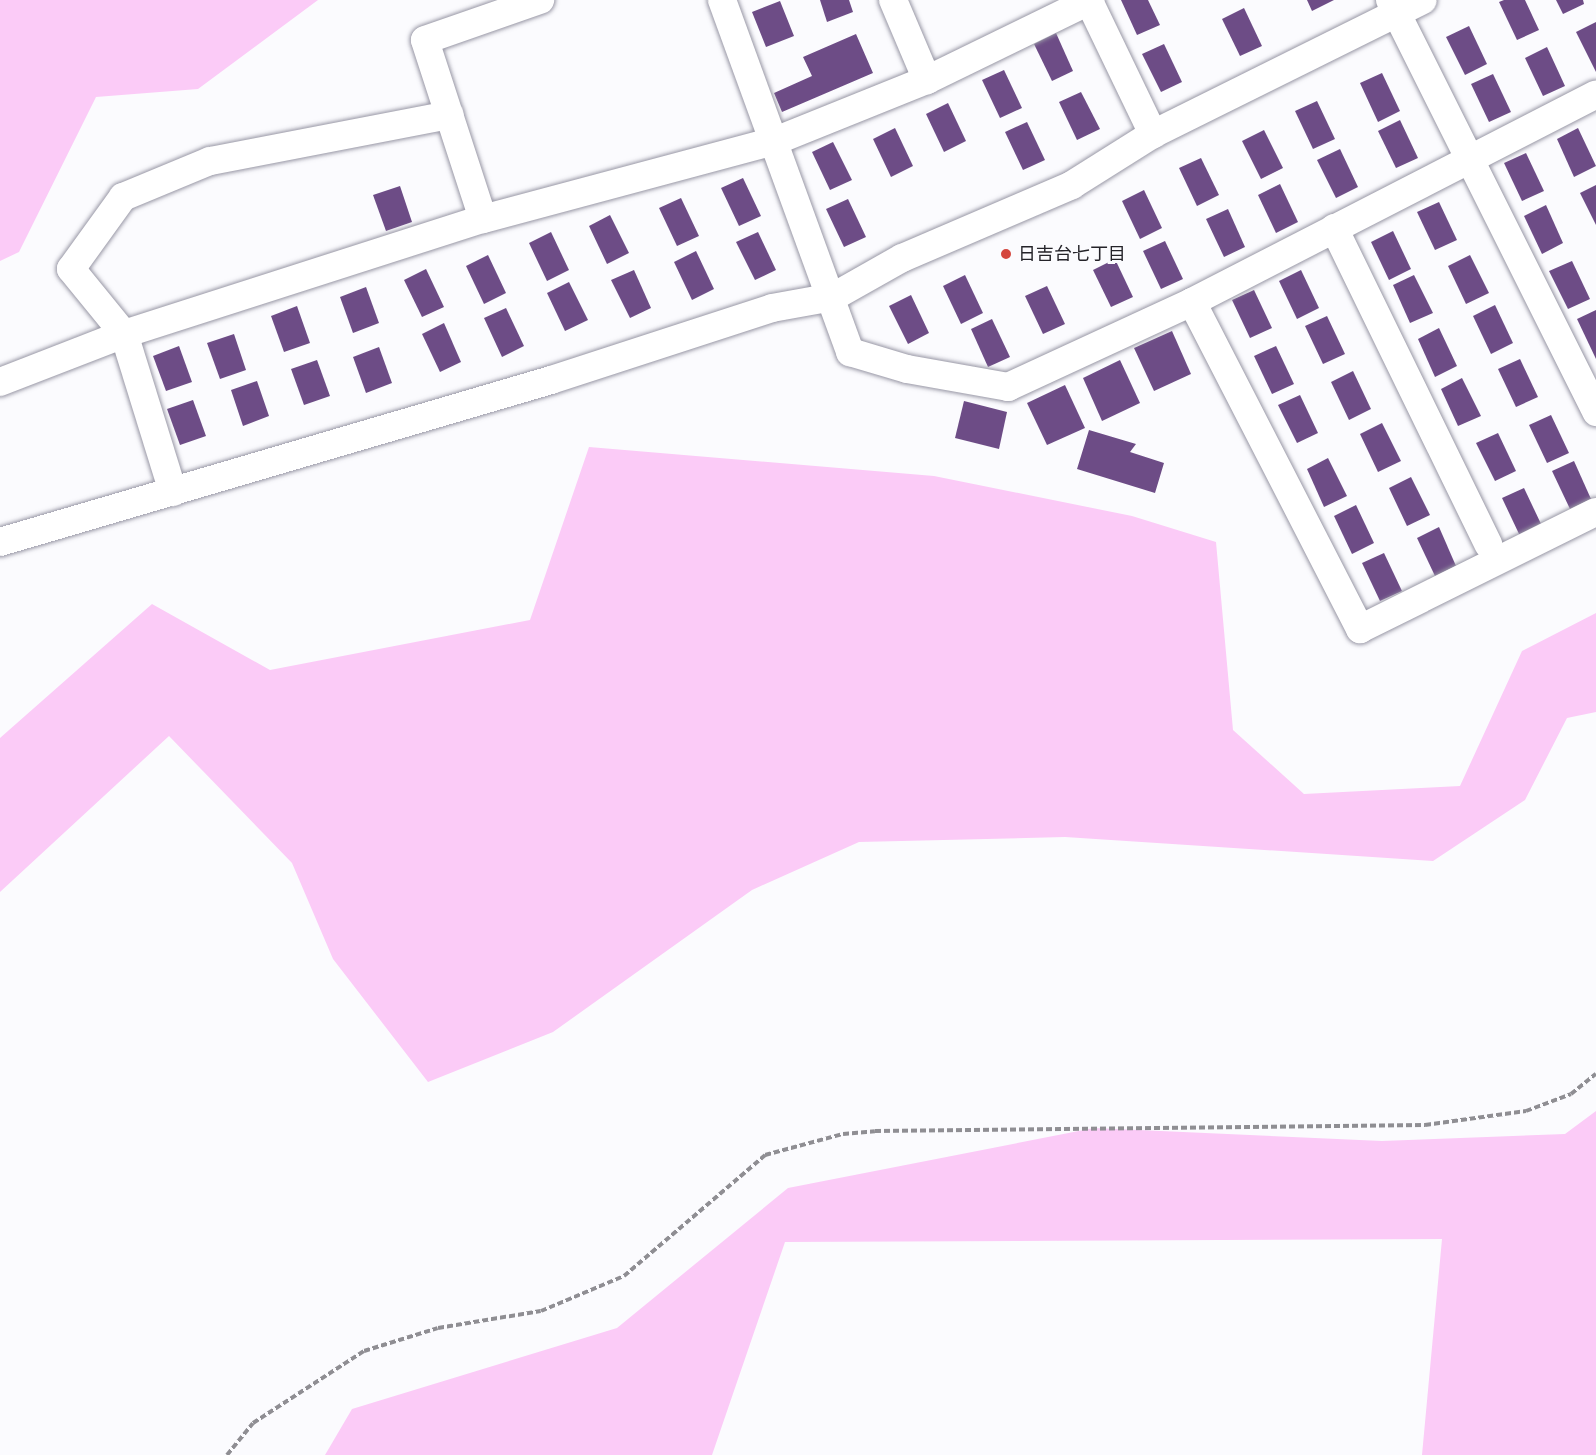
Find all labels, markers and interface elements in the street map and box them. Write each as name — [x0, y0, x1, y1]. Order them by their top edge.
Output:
place label: 日吉台七丁目 — [1018, 243, 1126, 265]
marker: 日吉台七丁目 — [999, 247, 1013, 261]

